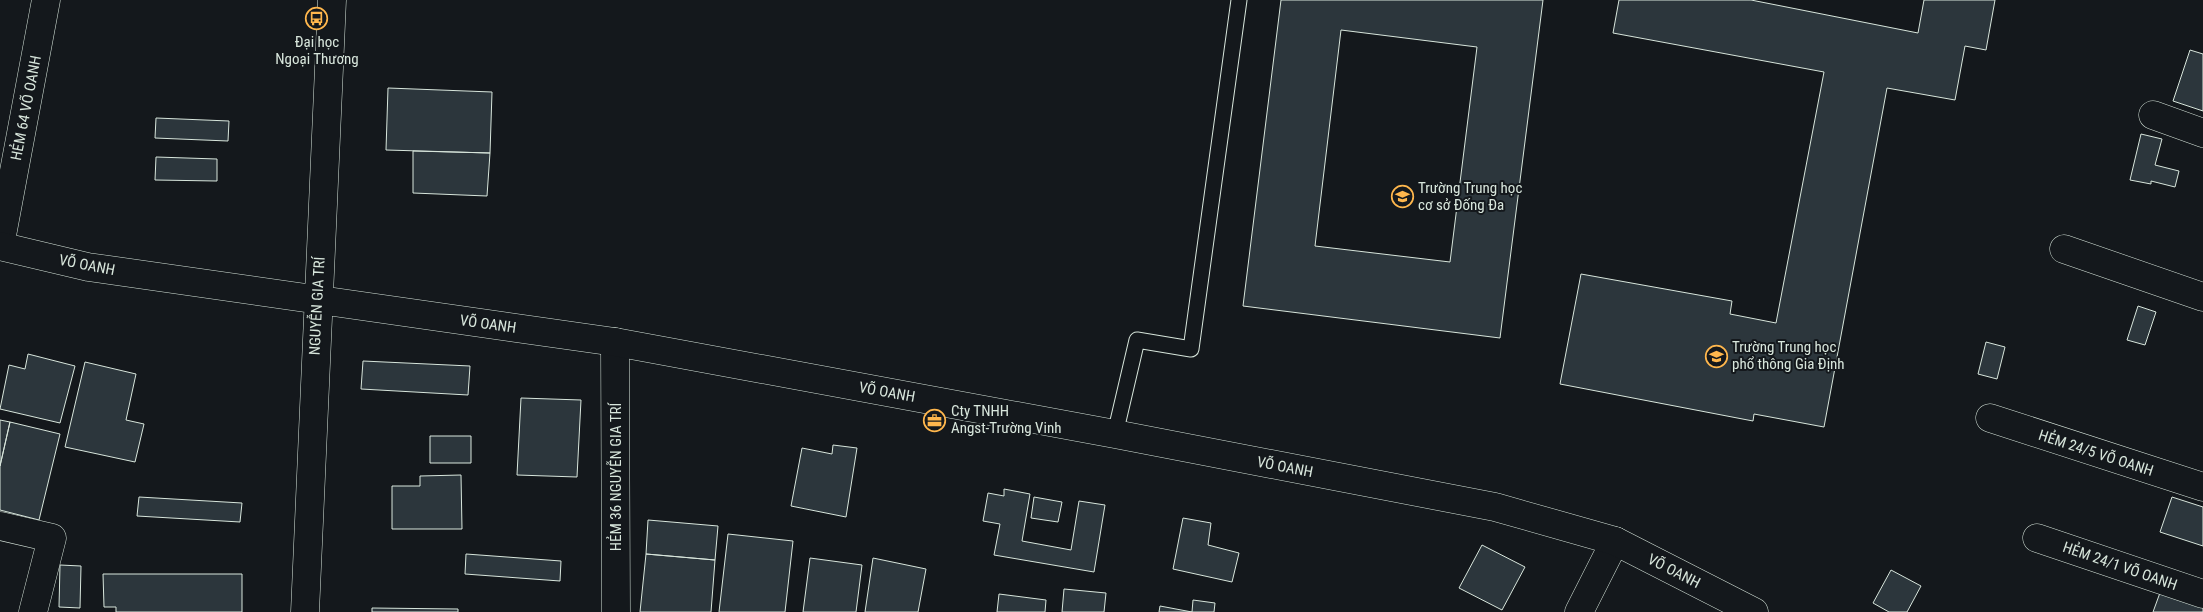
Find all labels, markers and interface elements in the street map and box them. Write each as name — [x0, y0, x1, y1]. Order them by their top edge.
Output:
bus stop icon: Đại học Ngoại Thương — [305, 7, 329, 31]
place label: Đại học Ngoại Thương — [275, 33, 359, 68]
street label: HẺM 64 VÕ OANH — [6, 54, 45, 162]
place label: Trường Trung học cơ sở Đống Đa — [1418, 179, 1522, 214]
school or university icon: Trường Trung học cơ sở Đống Đa — [1390, 185, 1414, 209]
street label: VÕ OANH — [57, 251, 117, 279]
street label: NGUYỄN GIA TRÍ — [304, 255, 329, 356]
street label: VÕ OANH — [459, 311, 517, 337]
place label: Trường Trung học phổ thông Gia Định — [1732, 338, 1845, 373]
school or university icon: Trường Trung học phổ thông Gia Định — [1704, 344, 1728, 368]
street label: VÕ OANH — [857, 378, 917, 406]
street label: HẺM 36 NGUYỄN GIA TRÍ — [606, 402, 625, 551]
place label: Cty TNHH Angst-Trường Vinh — [951, 402, 1061, 437]
office icon: Cty TNHH Angst-Trường Vinh — [923, 408, 947, 432]
street label: HẺM 24/5 VÕ OANH — [2036, 425, 2156, 480]
street label: VÕ OANH — [1255, 453, 1315, 481]
street label: HẺM 24/1 VÕ OANH — [2061, 537, 2180, 594]
street label: VÕ OANH — [1645, 550, 1703, 592]

